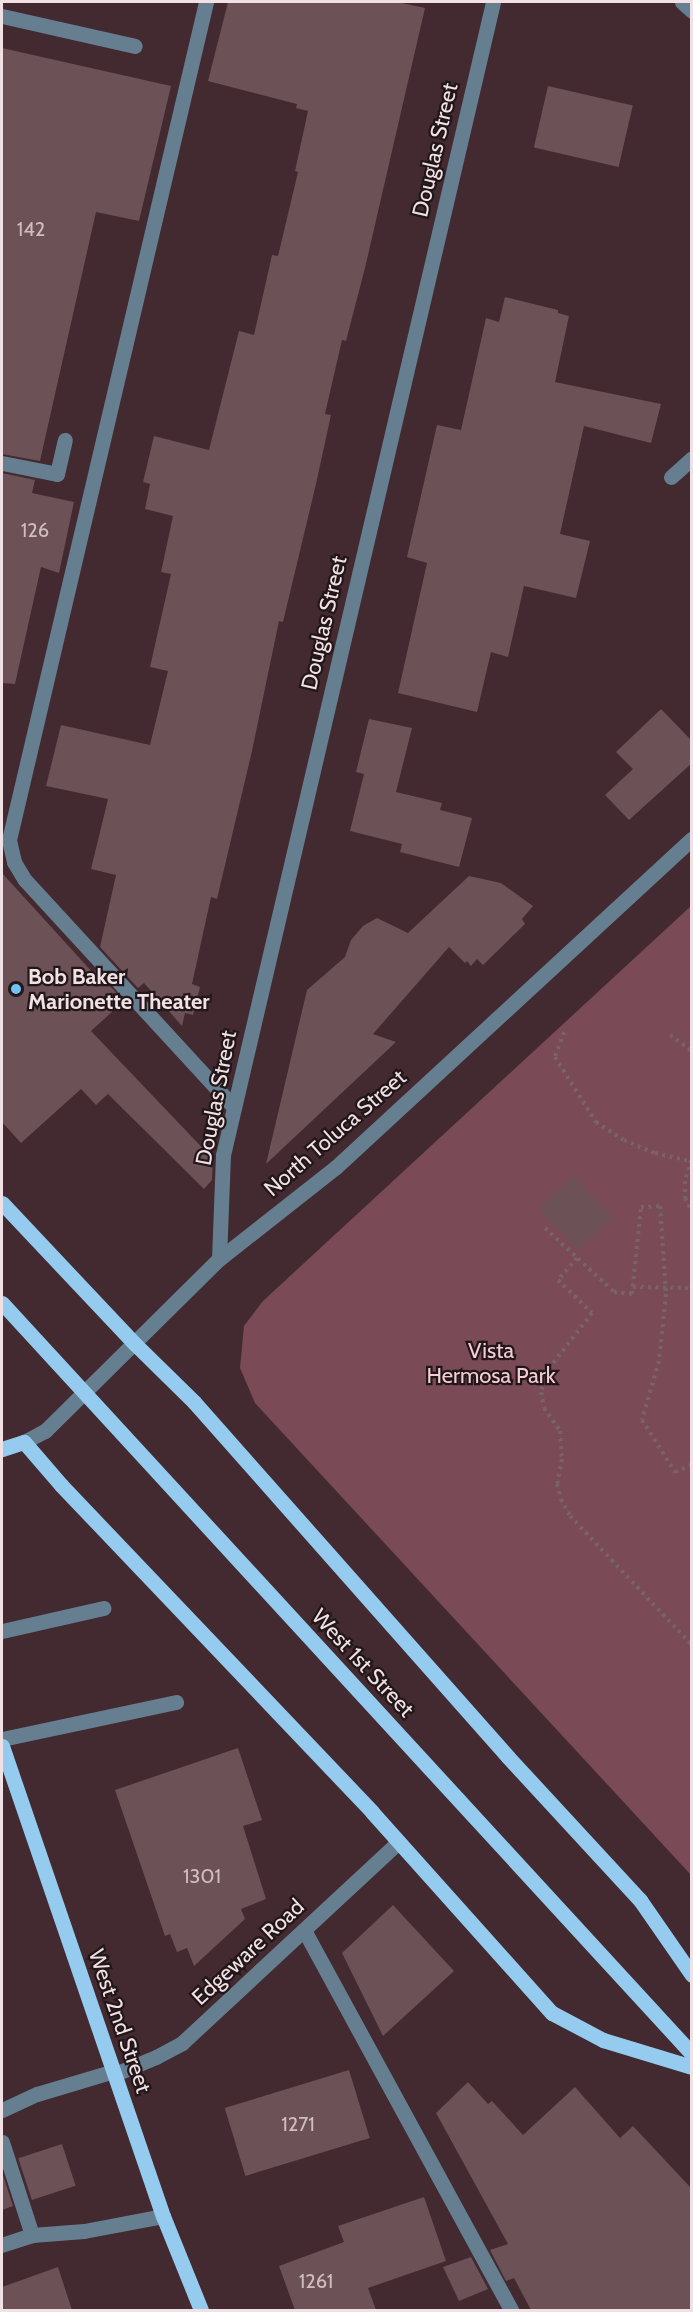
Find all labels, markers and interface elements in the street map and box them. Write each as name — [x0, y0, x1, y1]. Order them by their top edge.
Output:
street label: Douglas Street — [407, 80, 463, 220]
house number: 142 — [17, 217, 45, 241]
house number: 126 — [21, 518, 49, 542]
street label: Douglas Street — [296, 553, 352, 693]
place label: Bob Baker Marionette Theater — [28, 963, 210, 1014]
marker: Bob Baker Marionette Theater — [9, 982, 23, 996]
street label: Douglas Street — [190, 1028, 242, 1168]
street label: North Toluca Street — [259, 1064, 411, 1202]
park label: Vista Hermosa Park — [426, 1337, 556, 1388]
street label: West 1st Street — [306, 1604, 420, 1722]
house number: 1301 — [183, 1864, 221, 1888]
street label: Edgeware Road — [187, 1893, 309, 2011]
street label: West 2nd Street — [83, 1946, 157, 2096]
house number: 1271 — [281, 2112, 315, 2136]
house number: 1261 — [299, 2269, 333, 2293]

